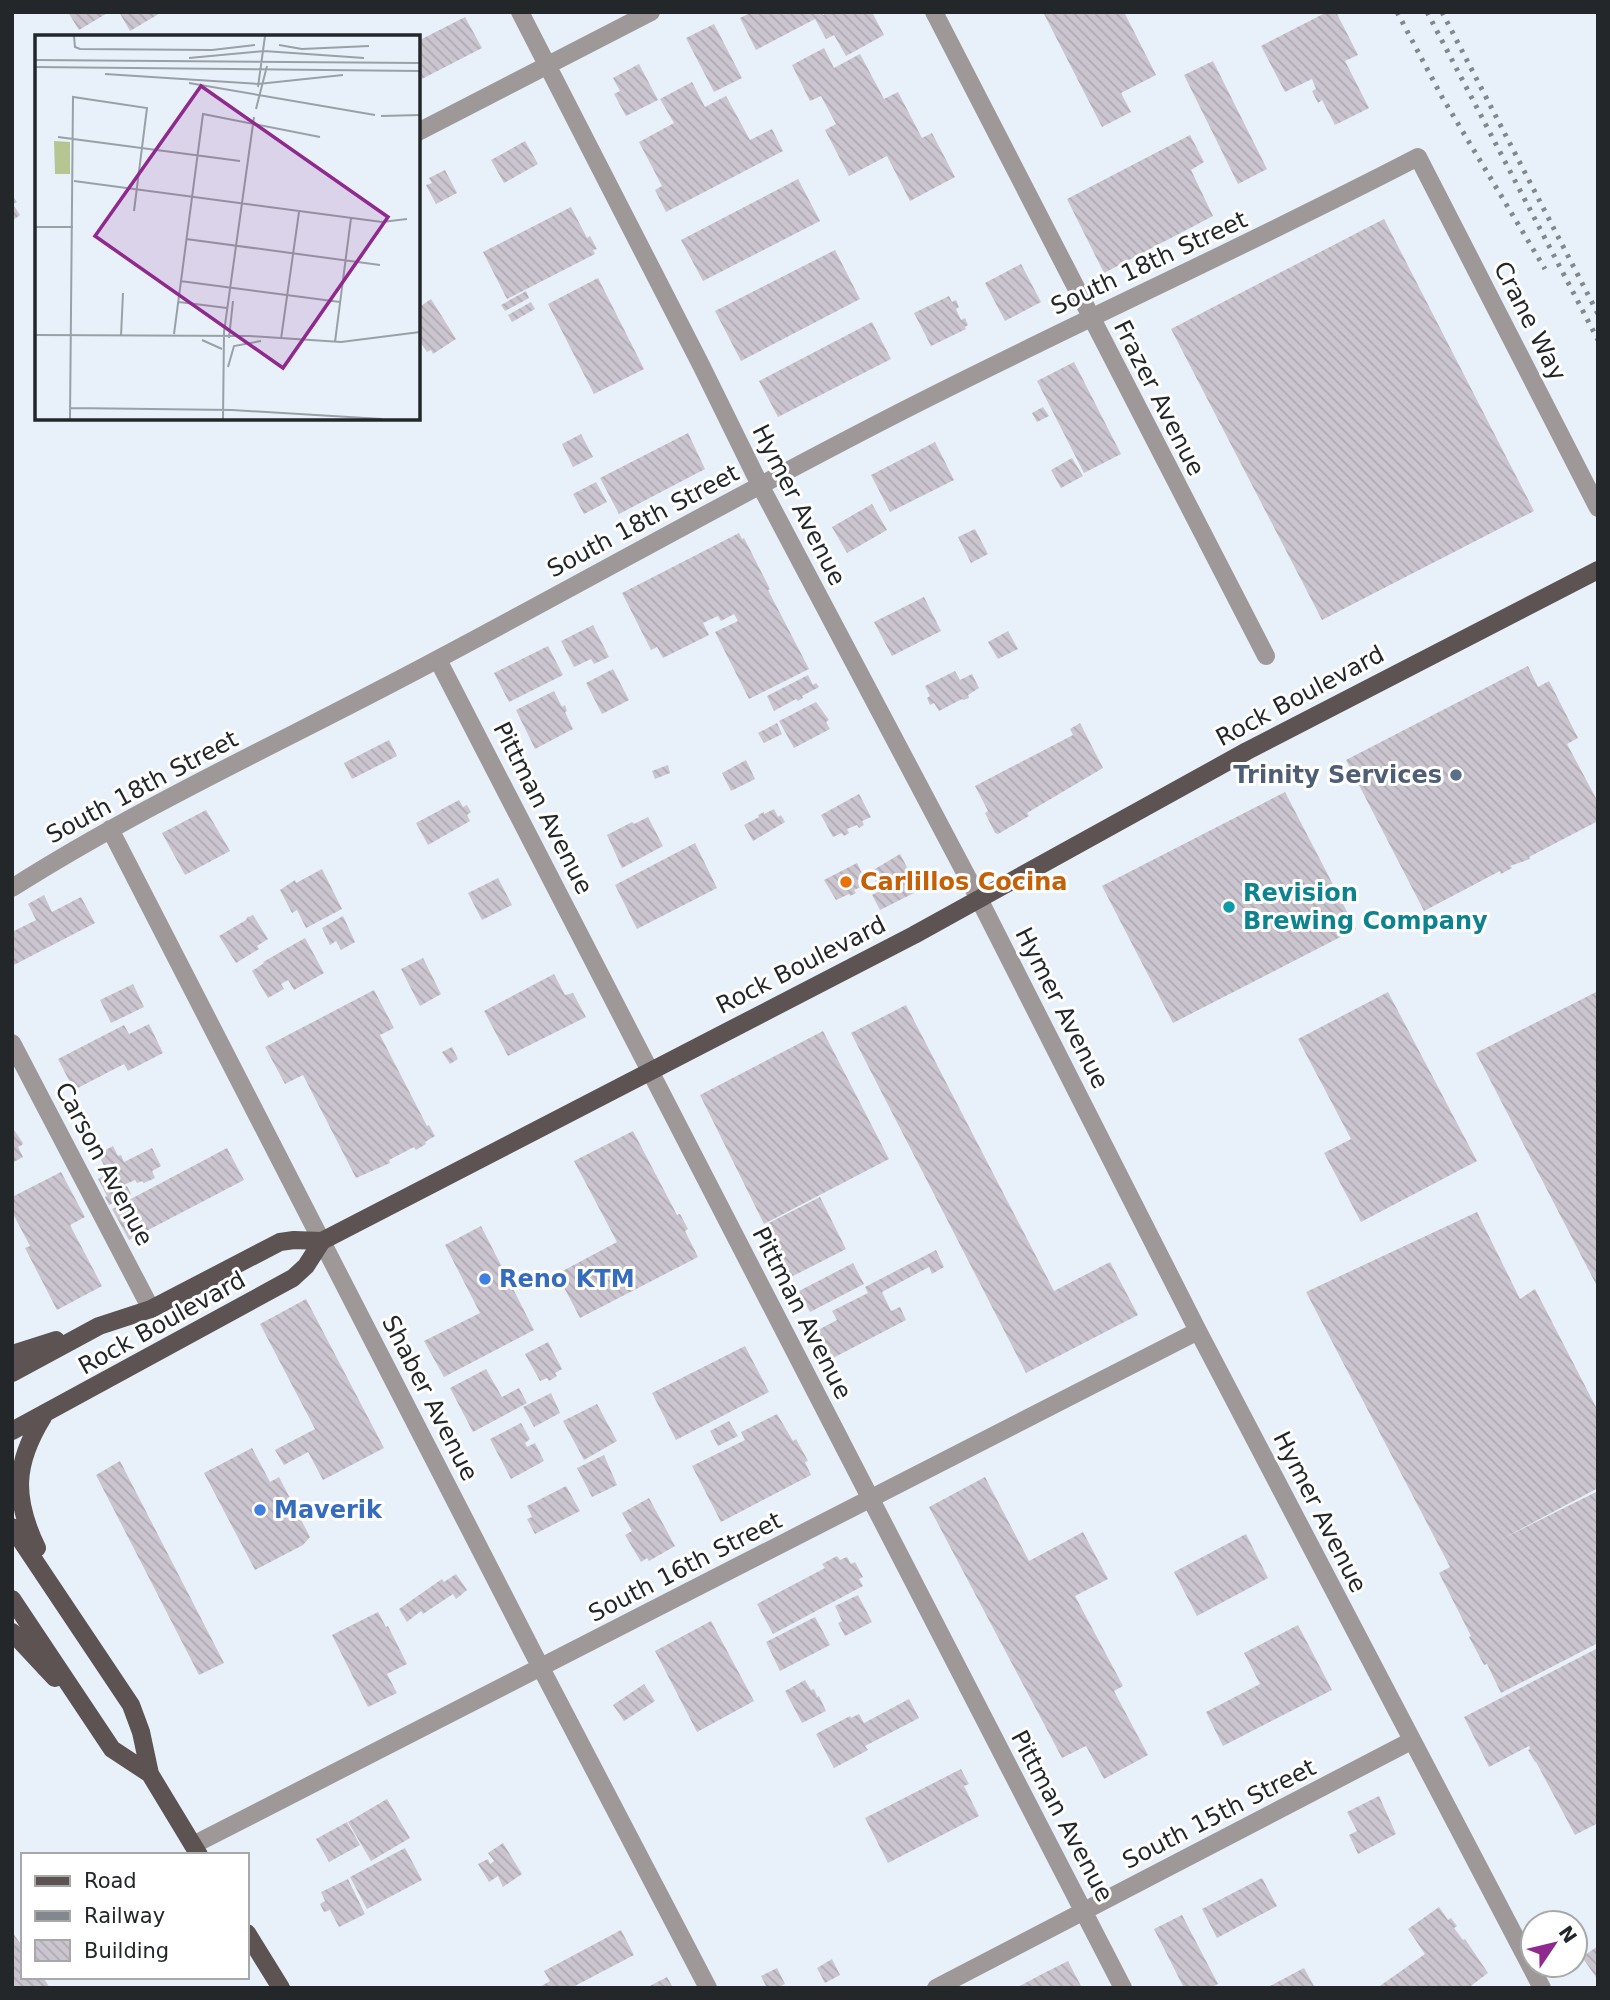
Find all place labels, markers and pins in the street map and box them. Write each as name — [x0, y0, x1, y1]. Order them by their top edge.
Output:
place label: Trinity Services — [1233, 761, 1442, 789]
marker: Trinity Services — [1448, 767, 1464, 783]
place label: Carlillos Cocina — [860, 868, 1068, 896]
marker: Carlillos Cocina — [838, 874, 854, 890]
place label: Revision Brewing Company — [1243, 879, 1488, 935]
marker: Revision Brewing Company — [1221, 899, 1237, 915]
place label: Reno KTM — [499, 1265, 635, 1293]
marker: Reno KTM — [477, 1271, 493, 1287]
place label: Maverik — [274, 1496, 383, 1524]
marker: Maverik — [252, 1502, 268, 1518]

